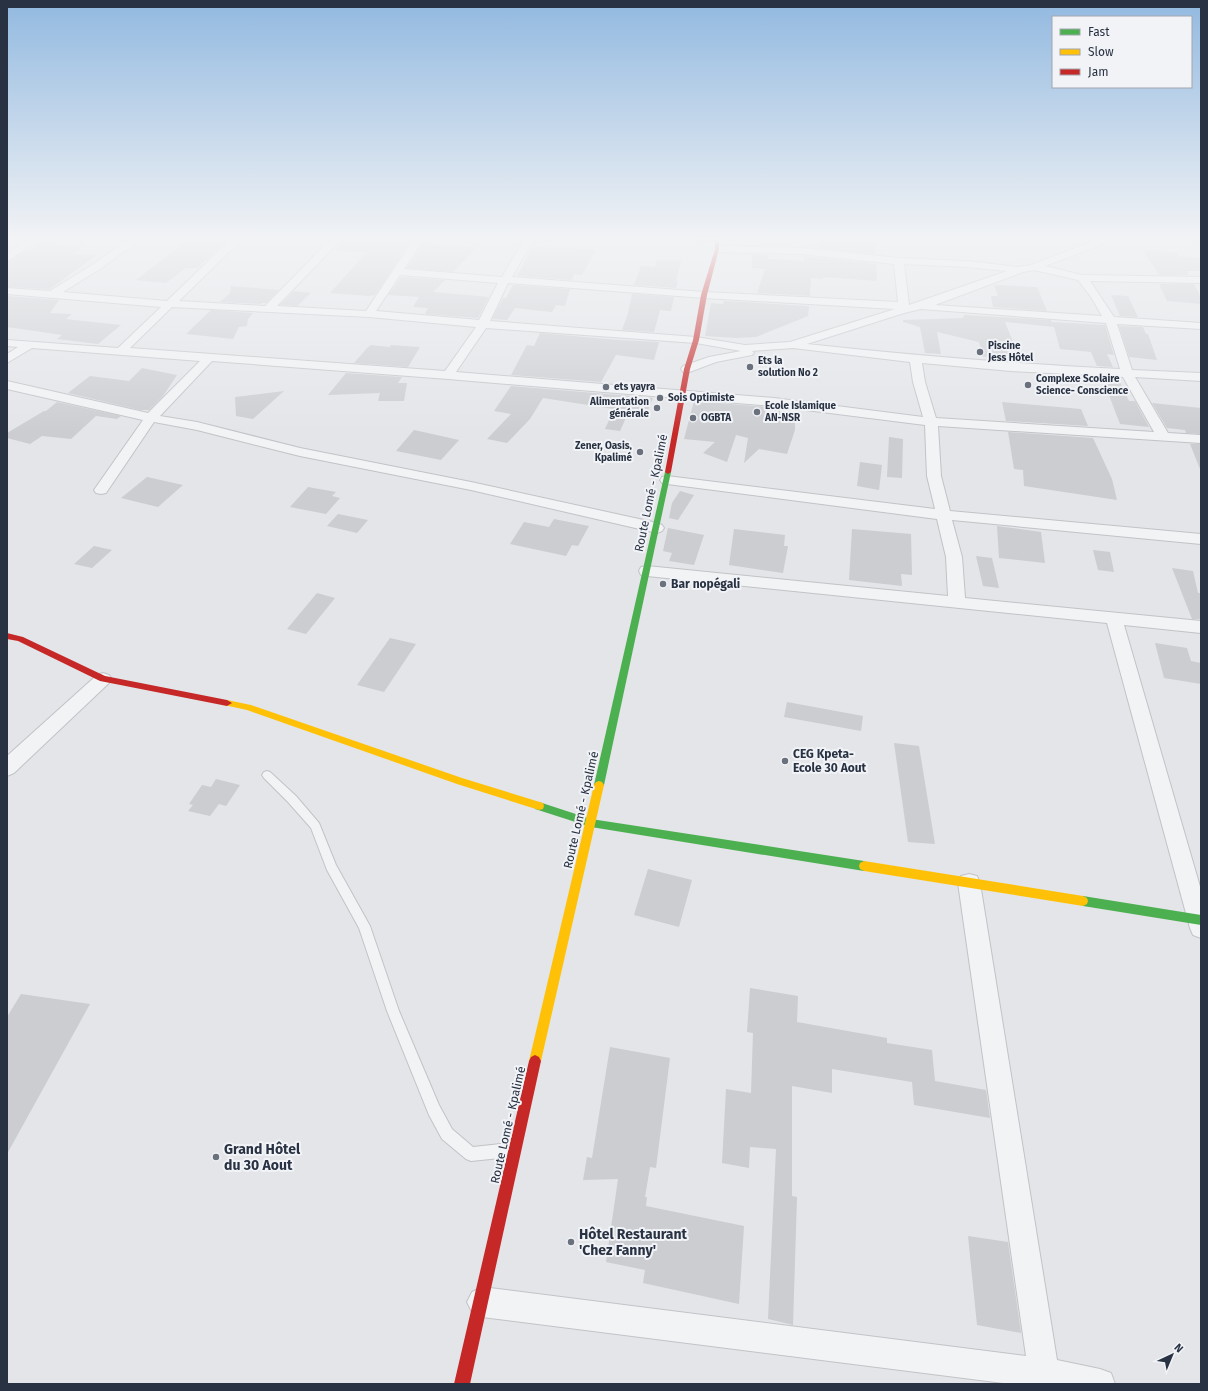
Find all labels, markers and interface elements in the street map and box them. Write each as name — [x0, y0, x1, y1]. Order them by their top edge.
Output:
legend — [1052, 16, 1192, 88]
text: Fast — [1088, 25, 1110, 39]
text: Slow — [1088, 45, 1114, 59]
text: Jam — [1088, 65, 1108, 79]
place label: Piscine Jess Hôtel — [987, 340, 1033, 364]
marker: Piscine Jess Hôtel — [975, 347, 985, 357]
place label: Ets la solution No 2 — [758, 355, 818, 379]
marker: Ets la solution No 2 — [745, 362, 755, 372]
place label: Complexe Scolaire Science- Conscience — [1036, 373, 1129, 397]
marker: Complexe Scolaire Science- Conscience — [1023, 380, 1033, 390]
place label: ets yayra — [614, 381, 656, 393]
marker: ets yayra — [601, 382, 611, 392]
place label: Sois Optimiste — [668, 392, 735, 404]
marker: Sois Optimiste — [655, 393, 665, 403]
place label: Alimentation générale — [589, 396, 649, 420]
place label: Ecole Islamique AN-NSR — [764, 400, 836, 424]
marker: Alimentation générale — [652, 403, 662, 413]
marker: Ecole Islamique AN-NSR — [752, 407, 762, 417]
place label: OGBTA — [701, 412, 732, 424]
marker: OGBTA — [688, 413, 698, 423]
street label: Route Lomé - Kpalimé — [632, 433, 670, 553]
place label: Zener, Oasis, Kpalimé — [575, 440, 633, 464]
marker: Zener, Oasis, Kpalimé — [635, 447, 645, 457]
place label: Bar nopégali — [671, 577, 740, 591]
marker: Bar nopégali — [658, 579, 668, 589]
place label: CEG Kpeta- Ecole 30 Aout — [793, 747, 867, 775]
street label: Route Lomé - Kpalimé — [561, 750, 601, 870]
marker: CEG Kpeta- Ecole 30 Aout — [780, 756, 790, 766]
street label: Route Lomé - Kpalimé — [488, 1065, 528, 1185]
place label: Grand Hôtel du 30 Aout — [224, 1141, 301, 1174]
marker: Grand Hôtel du 30 Aout — [211, 1152, 221, 1162]
place label: Hôtel Restaurant 'Chez Fanny' — [579, 1226, 688, 1259]
marker: Hôtel Restaurant 'Chez Fanny' — [566, 1237, 576, 1247]
north arrow — [1152, 1335, 1192, 1375]
text: N — [1171, 1341, 1186, 1355]

